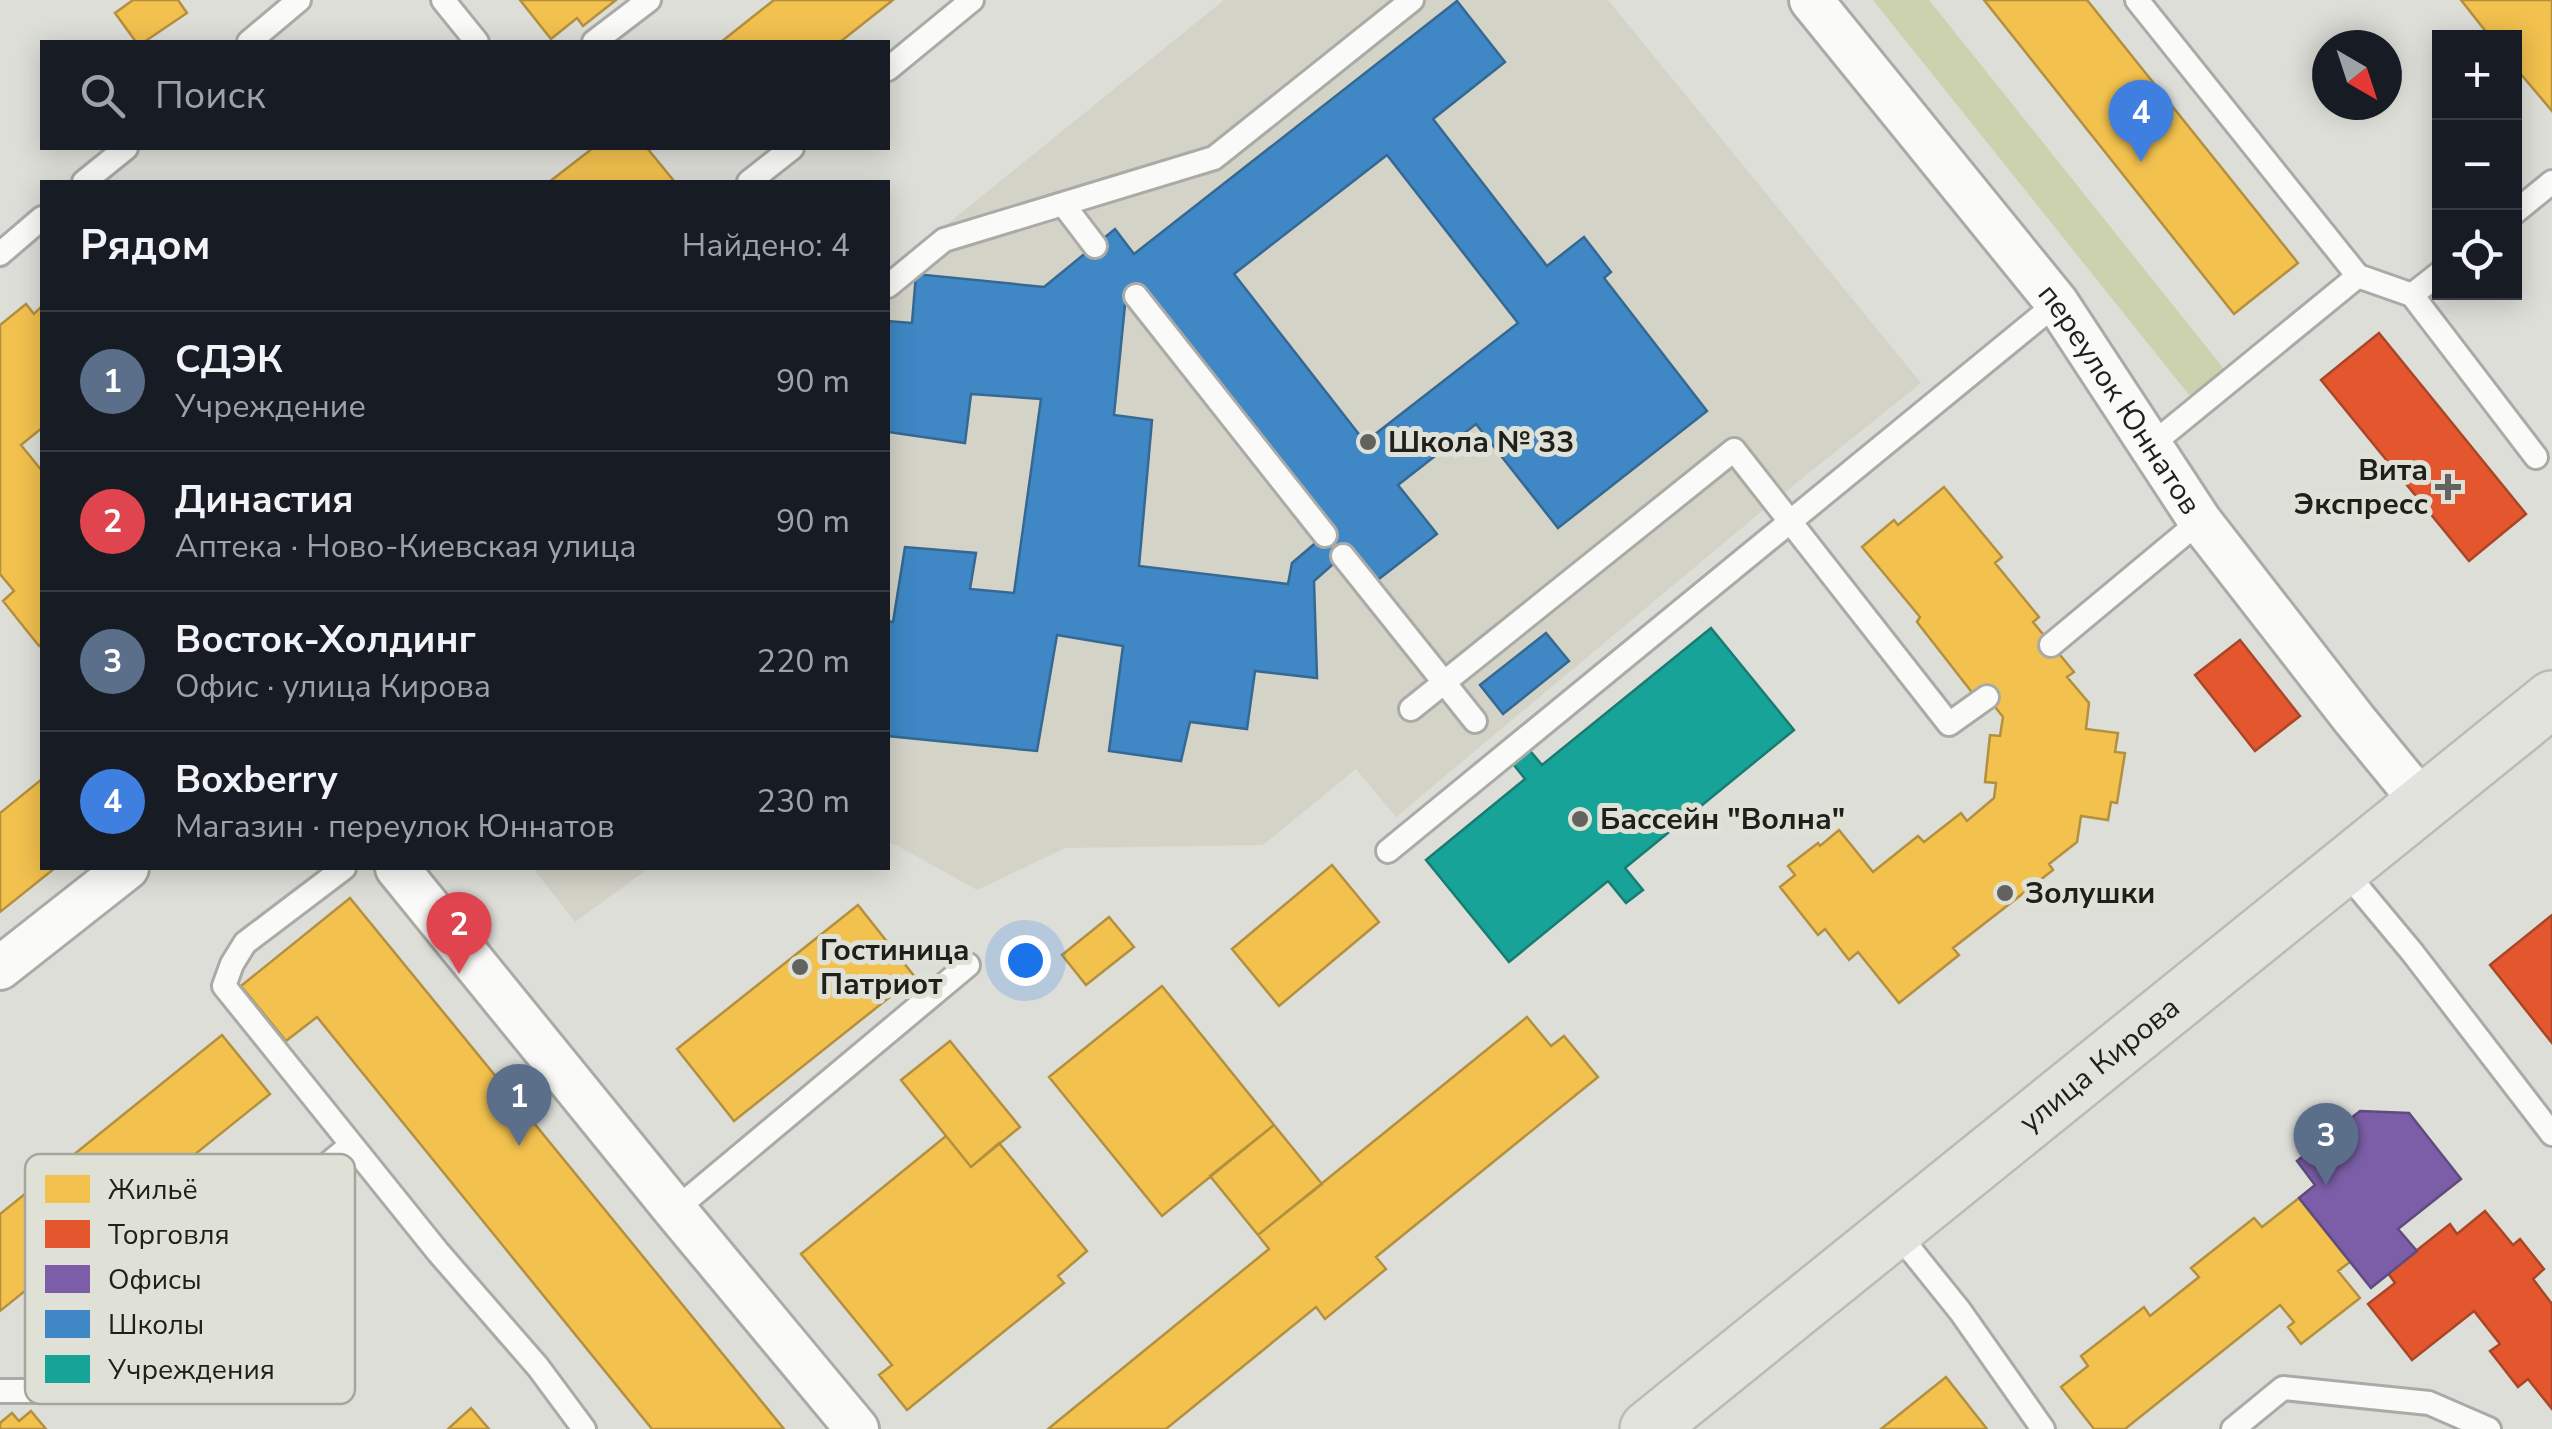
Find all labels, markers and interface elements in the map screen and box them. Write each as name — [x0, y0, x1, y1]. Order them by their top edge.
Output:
north arrow — [2312, 30, 2402, 120]
map controls — [2432, 30, 2522, 300]
button: + — [2432, 30, 2522, 120]
search box — [40, 40, 890, 150]
icon: search — [75, 68, 130, 123]
text: Поиск — [155, 70, 265, 121]
pin: 4 — [2108, 80, 2174, 162]
button: − — [2432, 120, 2522, 210]
button: locate — [2432, 210, 2522, 300]
text: Рядом — [80, 217, 210, 274]
text: Найдено: 4 — [682, 224, 850, 267]
street label: переулок Юннатов — [2028, 275, 2210, 523]
text: СДЭК — [175, 334, 283, 385]
text: 1 — [103, 360, 122, 403]
text: 90 m — [776, 360, 850, 403]
text: Учреждение — [175, 385, 366, 428]
place label: Школа № 33 — [1388, 422, 1574, 463]
marker: Школа № 33 — [1357, 431, 1379, 453]
place label: Вита Экспресс — [2294, 450, 2428, 525]
text: Династия — [175, 474, 353, 525]
marker: Вита Экспресс — [2437, 476, 2459, 498]
text: 2 — [103, 500, 122, 543]
text: 90 m — [776, 500, 850, 543]
text: Аптека · Ново-Киевская улица — [175, 525, 636, 568]
text: Восток-Холдинг — [175, 614, 476, 665]
text: 3 — [103, 640, 122, 683]
text: 220 m — [757, 640, 850, 683]
text: Офис · улица Кирова — [175, 665, 491, 708]
text: Boxberry — [175, 754, 338, 805]
text: 4 — [103, 780, 122, 823]
text: 230 m — [757, 780, 850, 823]
place label: Бассейн "Волна" — [1600, 799, 1845, 840]
text: Магазин · переулок Юннатов — [175, 805, 614, 848]
marker: Бассейн "Волна" — [1569, 808, 1591, 830]
place label: Золушки — [2025, 873, 2155, 914]
marker: Золушки — [1994, 882, 2016, 904]
pin: 2 — [426, 892, 492, 974]
place label: Гостиница Патриот — [820, 930, 970, 1005]
your location — [1000, 935, 1051, 986]
marker: Гостиница Патриот — [789, 956, 811, 978]
street label: улица Кирова — [2011, 988, 2189, 1142]
pin: 1 — [486, 1064, 552, 1146]
pin: 3 — [2294, 1102, 2358, 1185]
legend — [25, 1154, 355, 1404]
text: Жильё — [108, 1171, 198, 1209]
text: Торговля — [108, 1216, 230, 1254]
text: Офисы — [108, 1261, 202, 1299]
text: Школы — [108, 1306, 204, 1344]
text: Учреждения — [107, 1351, 275, 1389]

